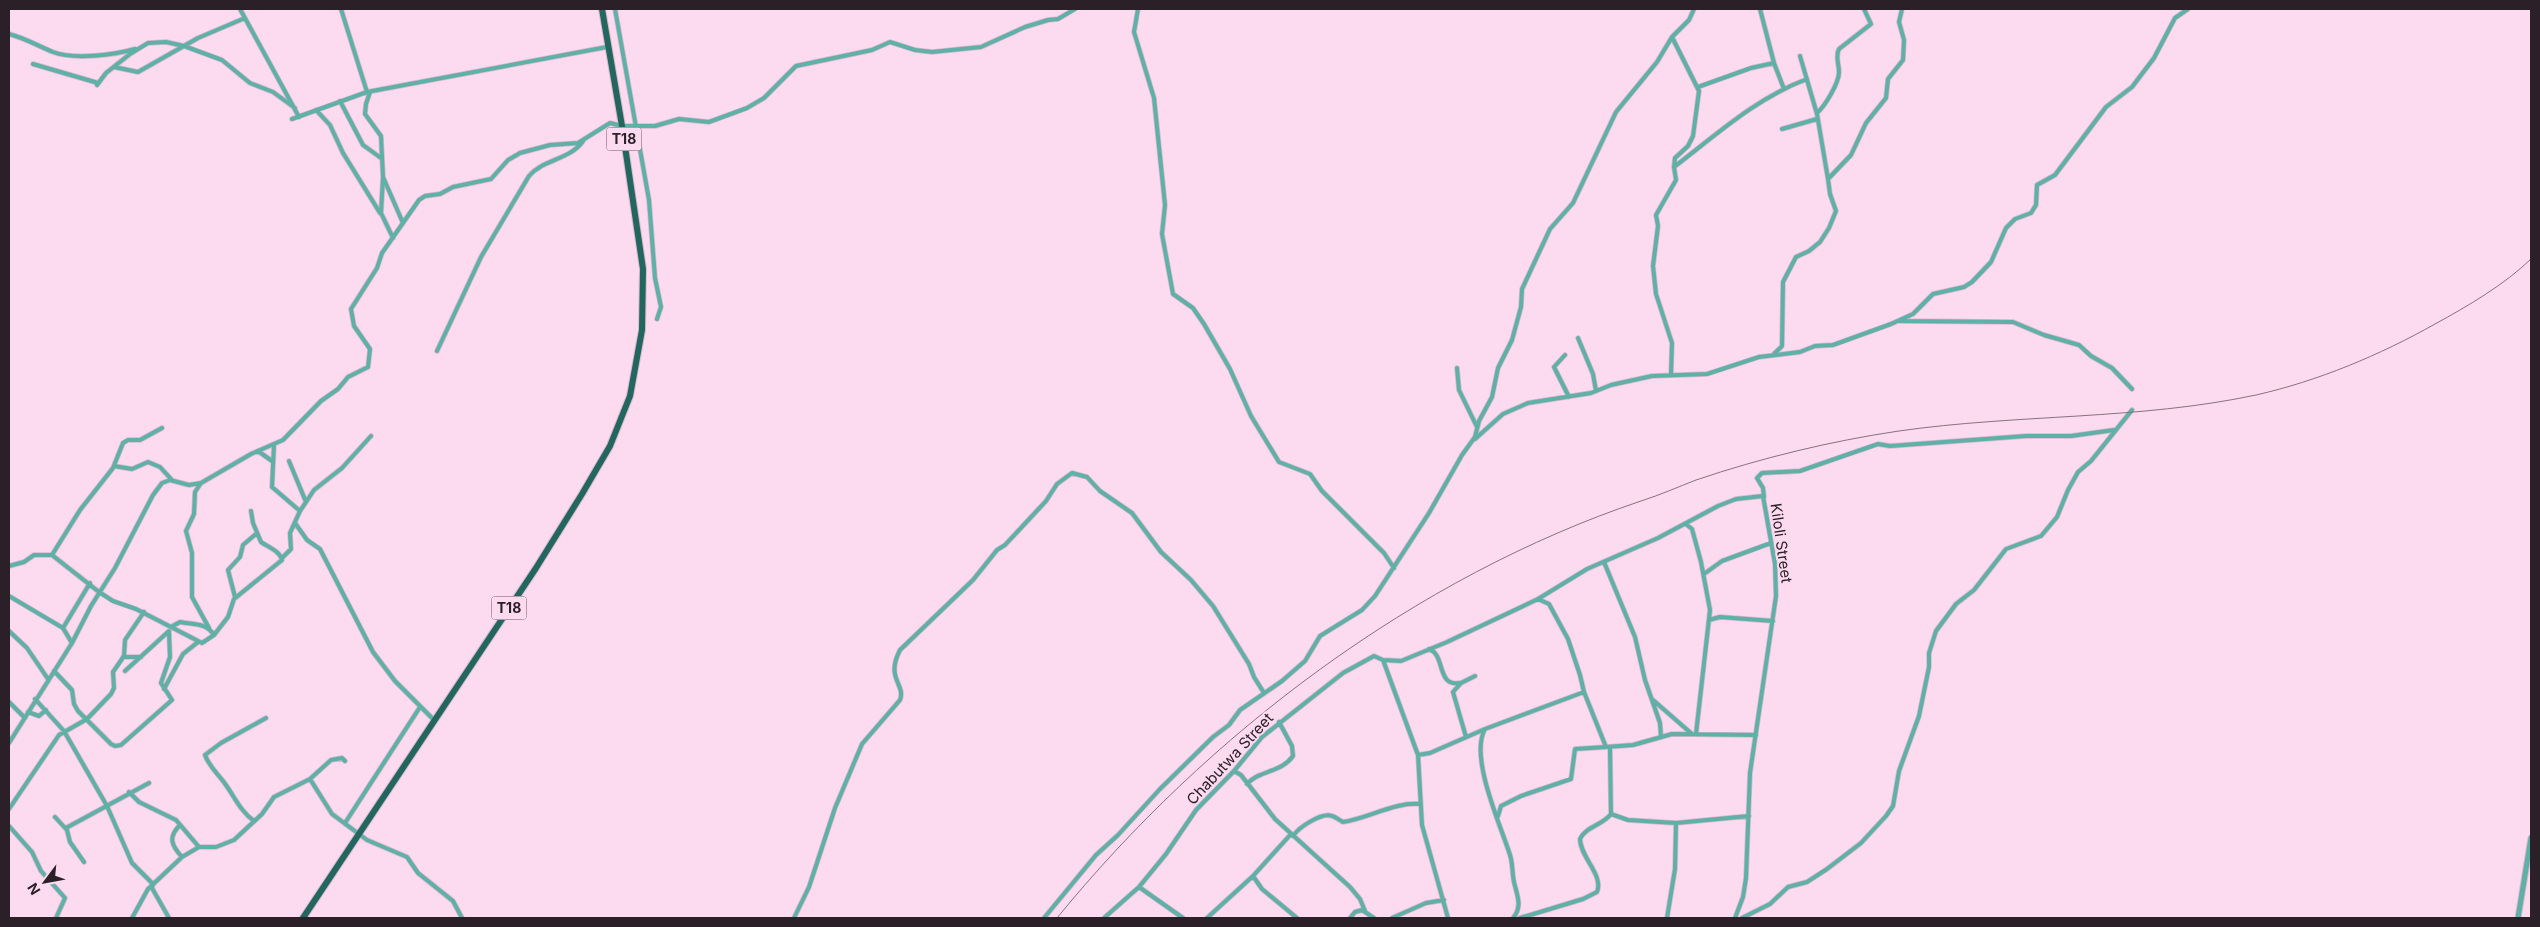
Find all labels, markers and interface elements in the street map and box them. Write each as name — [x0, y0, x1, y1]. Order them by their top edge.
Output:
road number: T18 — [606, 128, 642, 150]
street label: Kiloli Street — [1766, 502, 1797, 584]
road number: T18 — [492, 596, 526, 620]
street label: Chabutwa Street — [1182, 709, 1277, 809]
north arrow — [20, 857, 70, 907]
text: N — [24, 880, 44, 898]

